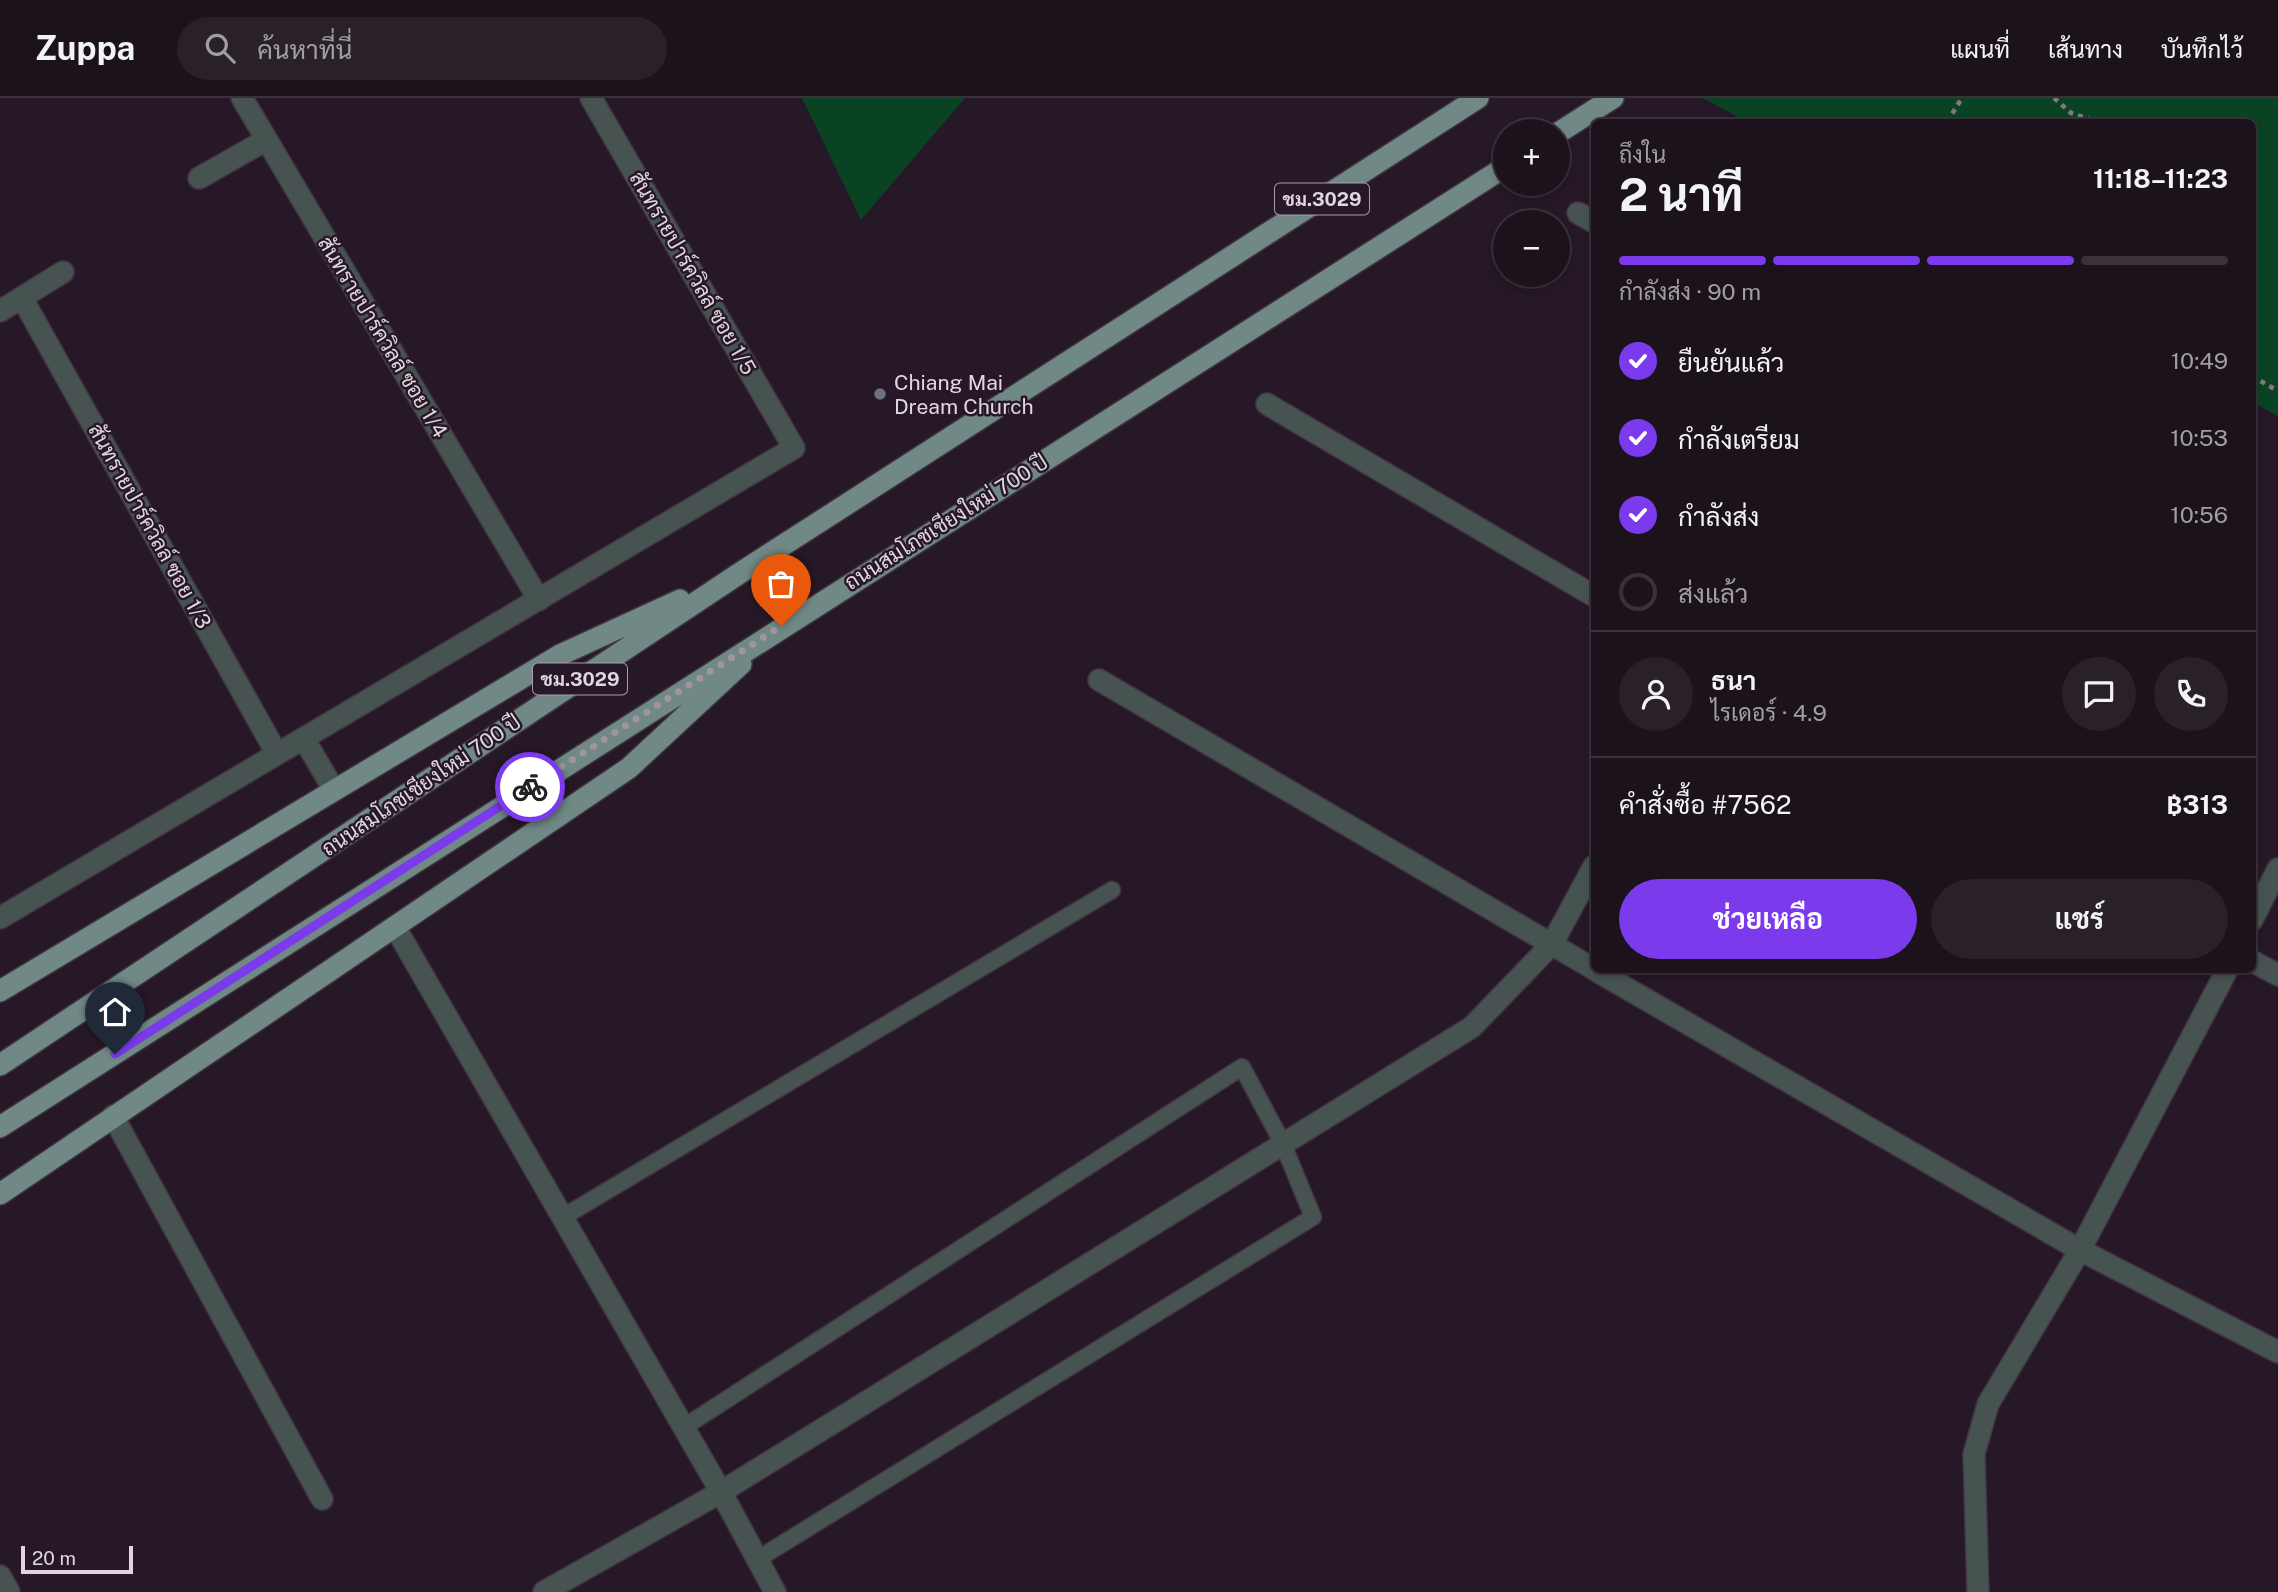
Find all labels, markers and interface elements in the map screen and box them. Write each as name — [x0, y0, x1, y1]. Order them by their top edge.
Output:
search box — [177, 17, 667, 80]
text: Zuppa — [35, 29, 135, 67]
icon: search — [201, 29, 239, 67]
text: ค้นหาที่นี่ — [257, 34, 352, 65]
text: แผนที่ — [1950, 35, 2010, 63]
text: เส้นทาง — [2048, 35, 2123, 63]
text: บันทึกไว้ — [2161, 35, 2243, 63]
map controls — [1493, 119, 1570, 287]
button: + — [1493, 119, 1570, 196]
text: ถึงใน — [1619, 141, 1666, 168]
text: 11:18–11:23 — [2093, 163, 2228, 194]
street label: สันทรายปาร์ควิลล์ ซอย 1/5 — [625, 166, 762, 379]
text: 2 นาที — [1619, 167, 1743, 221]
road number: ชม.3029 — [1275, 184, 1369, 214]
button: − — [1493, 210, 1570, 287]
street label: สันทรายปาร์ควิลล์ ซอย 1/4 — [313, 231, 454, 442]
text: กำลังส่ง · 90 m — [1619, 278, 1761, 305]
icon: check — [1619, 342, 1657, 380]
text: ยืนยันแล้ว — [1678, 347, 1784, 378]
text: 10:49 — [2171, 347, 2228, 374]
place label: Chiang Mai Dream Church — [894, 370, 1034, 419]
marker: Chiang Mai Dream Church — [872, 386, 888, 402]
street label: สันทรายปาร์ควิลล์ ซอย 1/3 — [83, 419, 218, 633]
icon: check — [1619, 419, 1657, 457]
text: กำลังเตรียม — [1678, 424, 1800, 455]
text: 10:53 — [2170, 424, 2228, 451]
street label: ถนนสมโภชเชียงใหม่ 700 ปี — [839, 448, 1052, 595]
icon: check — [1619, 496, 1657, 534]
text: กำลังส่ง — [1678, 501, 1759, 532]
text: 10:56 — [2170, 501, 2228, 528]
pin — [751, 554, 811, 626]
icon: bag — [762, 565, 800, 603]
text: ส่งแล้ว — [1678, 578, 1748, 609]
button: person — [1619, 657, 1693, 731]
button: chat — [2062, 657, 2136, 731]
button: phone — [2154, 657, 2228, 731]
road number: ชม.3029 — [533, 664, 627, 694]
text: ธนา — [1711, 665, 1756, 696]
text: ไรเดอร์ · 4.9 — [1711, 699, 1827, 726]
street label: ถนนสมโภชเชียงใหม่ 700 ปี — [316, 708, 525, 861]
courier — [495, 752, 565, 822]
icon: bike — [511, 768, 549, 806]
text: คำสั่งซื้อ #7562 — [1619, 789, 1791, 820]
text: ฿313 — [2167, 789, 2228, 820]
button: ช่วยเหลือ — [1619, 879, 1917, 959]
button: แชร์ — [1931, 879, 2228, 959]
pin — [85, 982, 145, 1054]
icon: home — [96, 993, 134, 1031]
scale bar — [21, 1543, 133, 1575]
text: 20 m — [32, 1547, 76, 1569]

